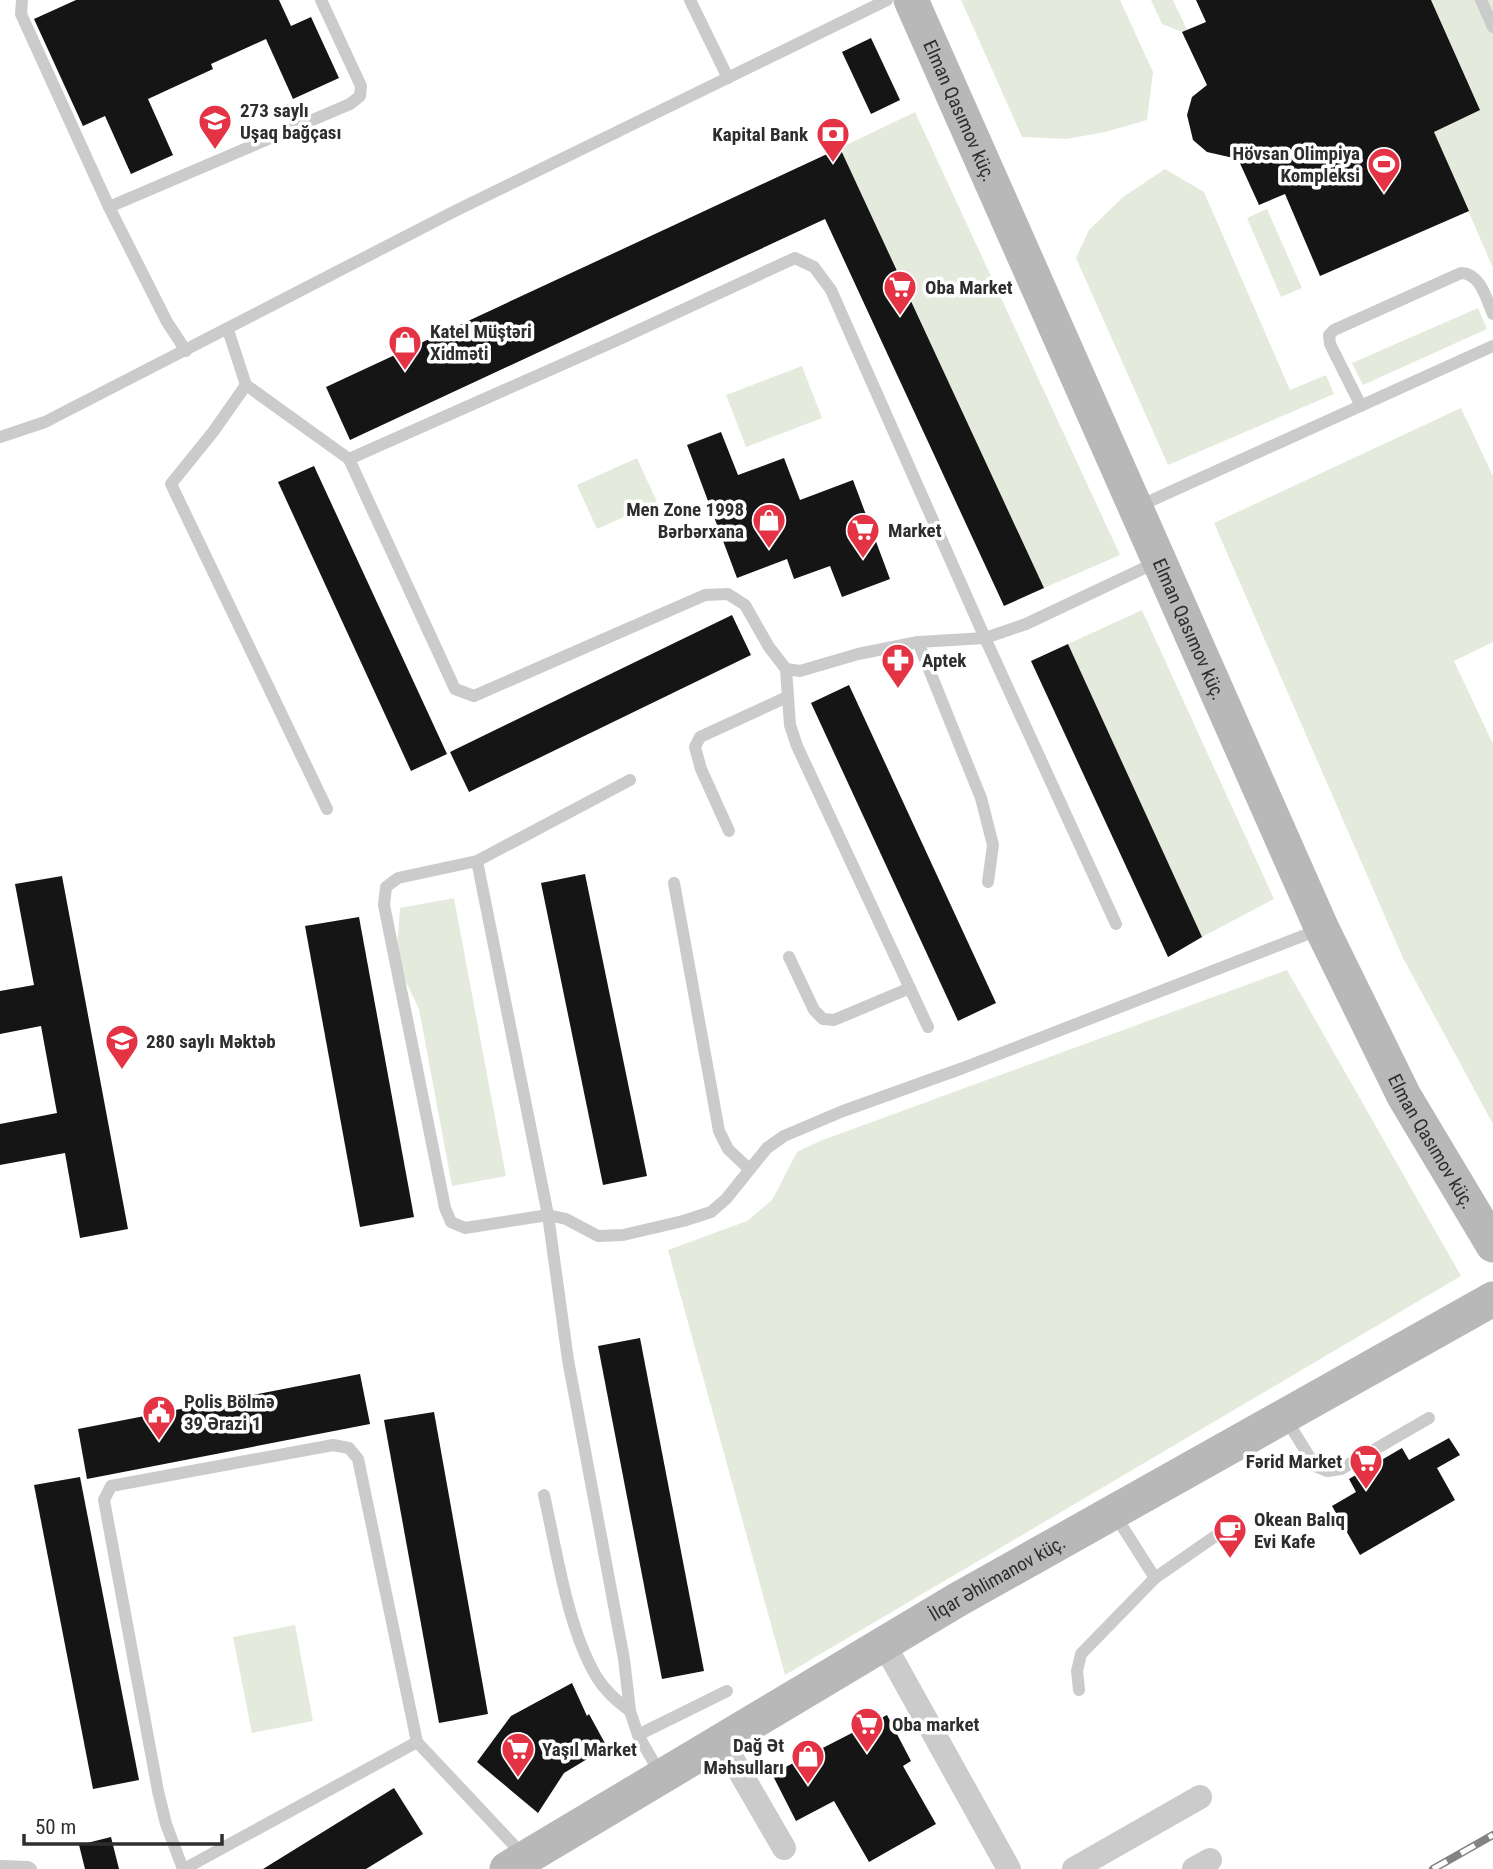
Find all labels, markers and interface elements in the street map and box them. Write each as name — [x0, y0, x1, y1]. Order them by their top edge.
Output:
street label: Elman Qasımov küç. — [918, 37, 1001, 185]
place label: 273 saylı Uşaq bağçası — [240, 99, 341, 144]
school or university icon: 273 saylı Uşaq bağçası — [196, 102, 234, 151]
bank icon: Kapital Bank — [814, 115, 852, 164]
place label: Kapital Bank — [712, 123, 809, 146]
place label: Hövsan Olimpiya Kompleksi — [1233, 142, 1360, 187]
sports icon: Hövsan Olimpiya Kompleksi — [1365, 145, 1403, 194]
supermarket icon: Oba Market — [881, 268, 919, 317]
place label: Oba Market — [925, 276, 1013, 299]
place label: Katel Müştəri Xidməti — [430, 320, 532, 365]
shop icon: Katel Müştəri Xidməti — [386, 323, 424, 372]
place label: Men Zone 1998 Bərbərxana — [626, 498, 744, 543]
shop icon: Men Zone 1998 Bərbərxana — [750, 501, 788, 550]
supermarket icon: Market — [844, 511, 882, 560]
place label: Market — [888, 519, 942, 542]
street label: Elman Qasımov küç. — [1148, 555, 1230, 704]
pharmacy icon: Aptek — [879, 641, 917, 690]
place label: Aptek — [922, 649, 967, 672]
school or university icon: 280 saylı Məktəb — [103, 1022, 141, 1071]
place label: 280 saylı Məktəb — [146, 1030, 276, 1053]
street label: Elman Qasımov küç. — [1383, 1070, 1480, 1213]
place label: Polis Bölmə 39 Ərazi 1 — [184, 1390, 275, 1435]
public building icon: Polis Bölmə 39 Ərazi 1 — [140, 1393, 178, 1442]
supermarket icon: Fərid Market — [1347, 1442, 1385, 1491]
place label: Fərid Market — [1246, 1450, 1342, 1473]
place label: Okean Balıq Evi Kafe — [1254, 1508, 1345, 1553]
cafe icon: Okean Balıq Evi Kafe — [1211, 1511, 1249, 1560]
street label: İlqar Əhlimanov küç. — [925, 1530, 1070, 1626]
supermarket icon: Oba market — [848, 1705, 886, 1754]
place label: Oba market — [892, 1713, 980, 1736]
supermarket icon: Yaşıl Market — [499, 1730, 537, 1779]
place label: Dağ Ət Məhsulları — [704, 1734, 784, 1779]
shop icon: Dağ Ət Məhsulları — [789, 1737, 827, 1786]
place label: Yaşıl Market — [542, 1738, 637, 1761]
scale bar — [24, 1802, 222, 1846]
text: 50 m — [35, 1815, 76, 1839]

